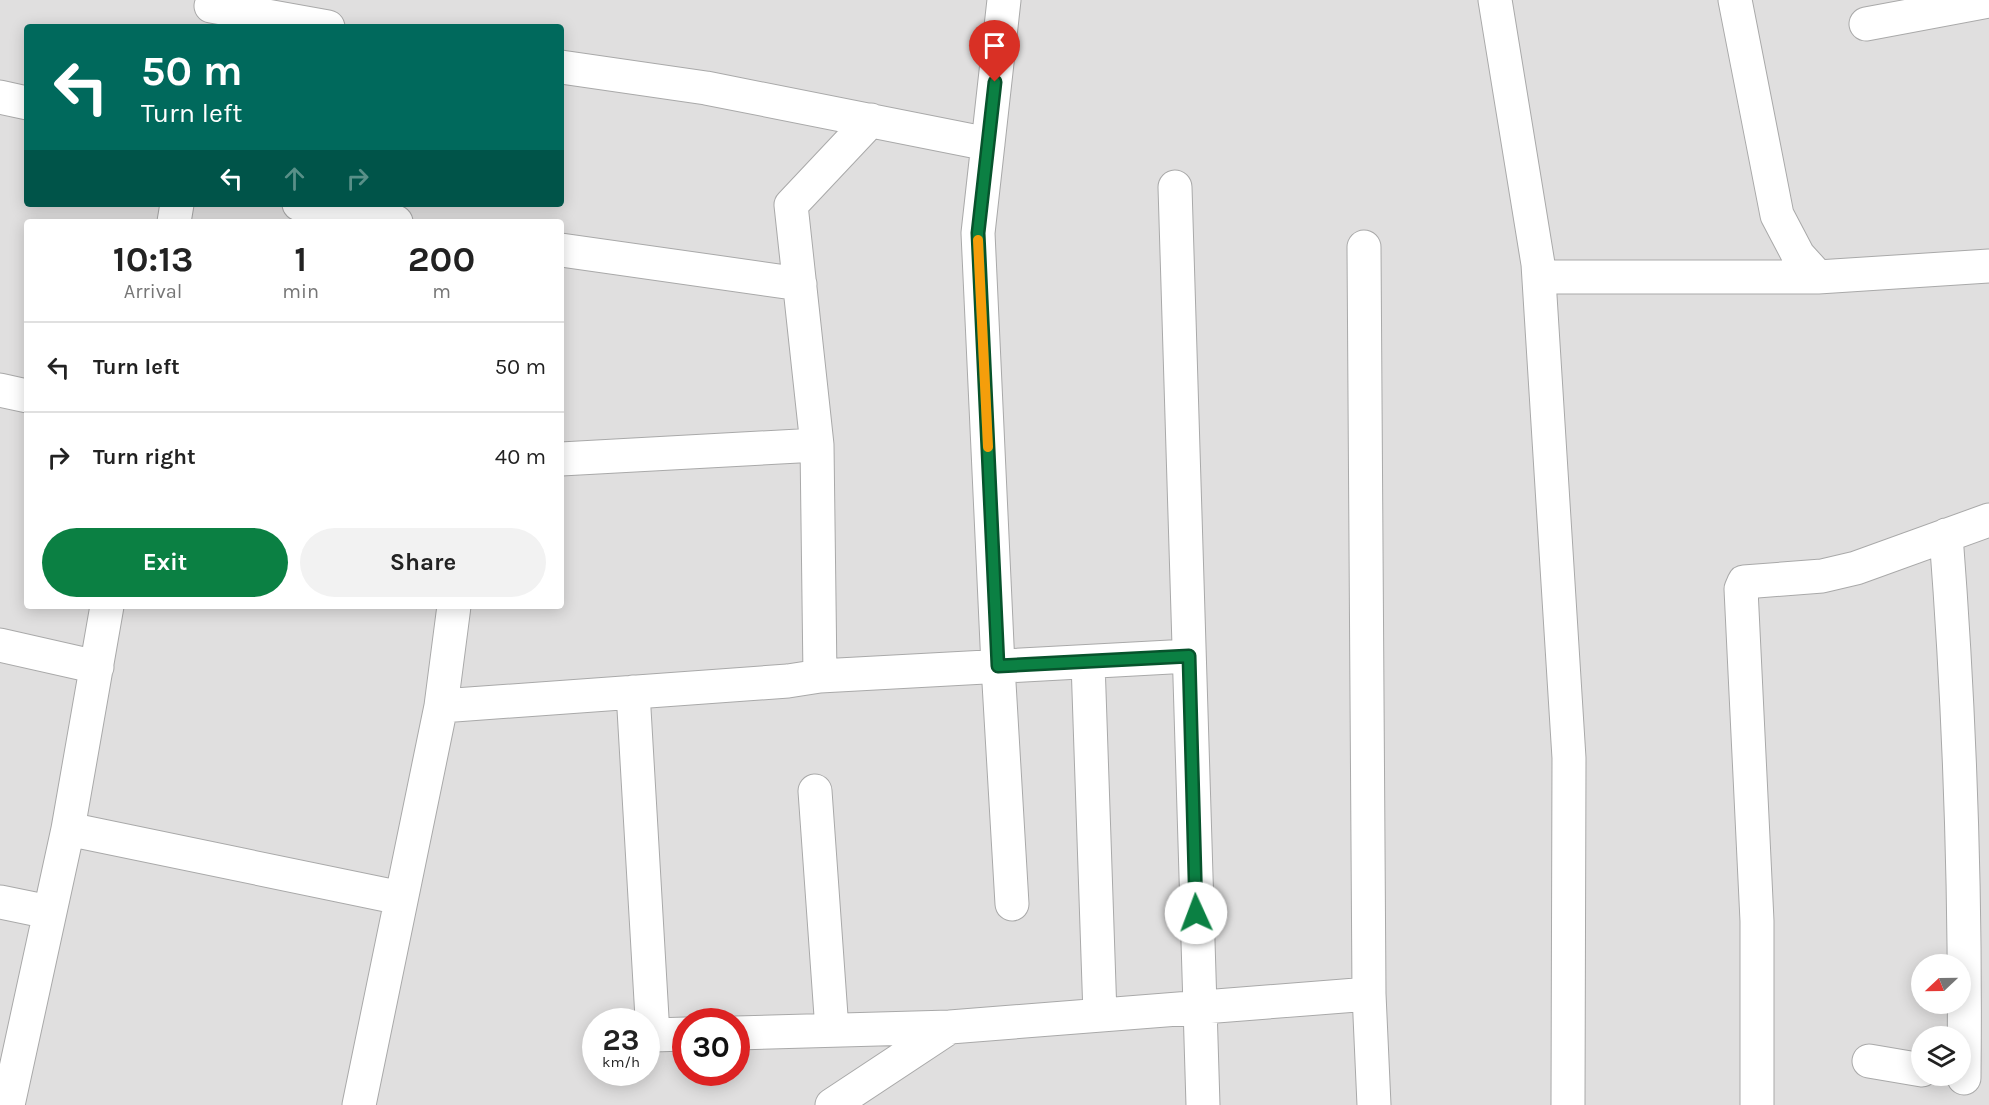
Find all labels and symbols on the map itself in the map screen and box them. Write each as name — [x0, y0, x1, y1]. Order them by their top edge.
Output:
pin — [969, 20, 1020, 82]
position arrow — [1164, 881, 1228, 945]
north arrow — [1911, 954, 1971, 1014]
speed limit sign: 30 — [672, 1008, 750, 1086]

